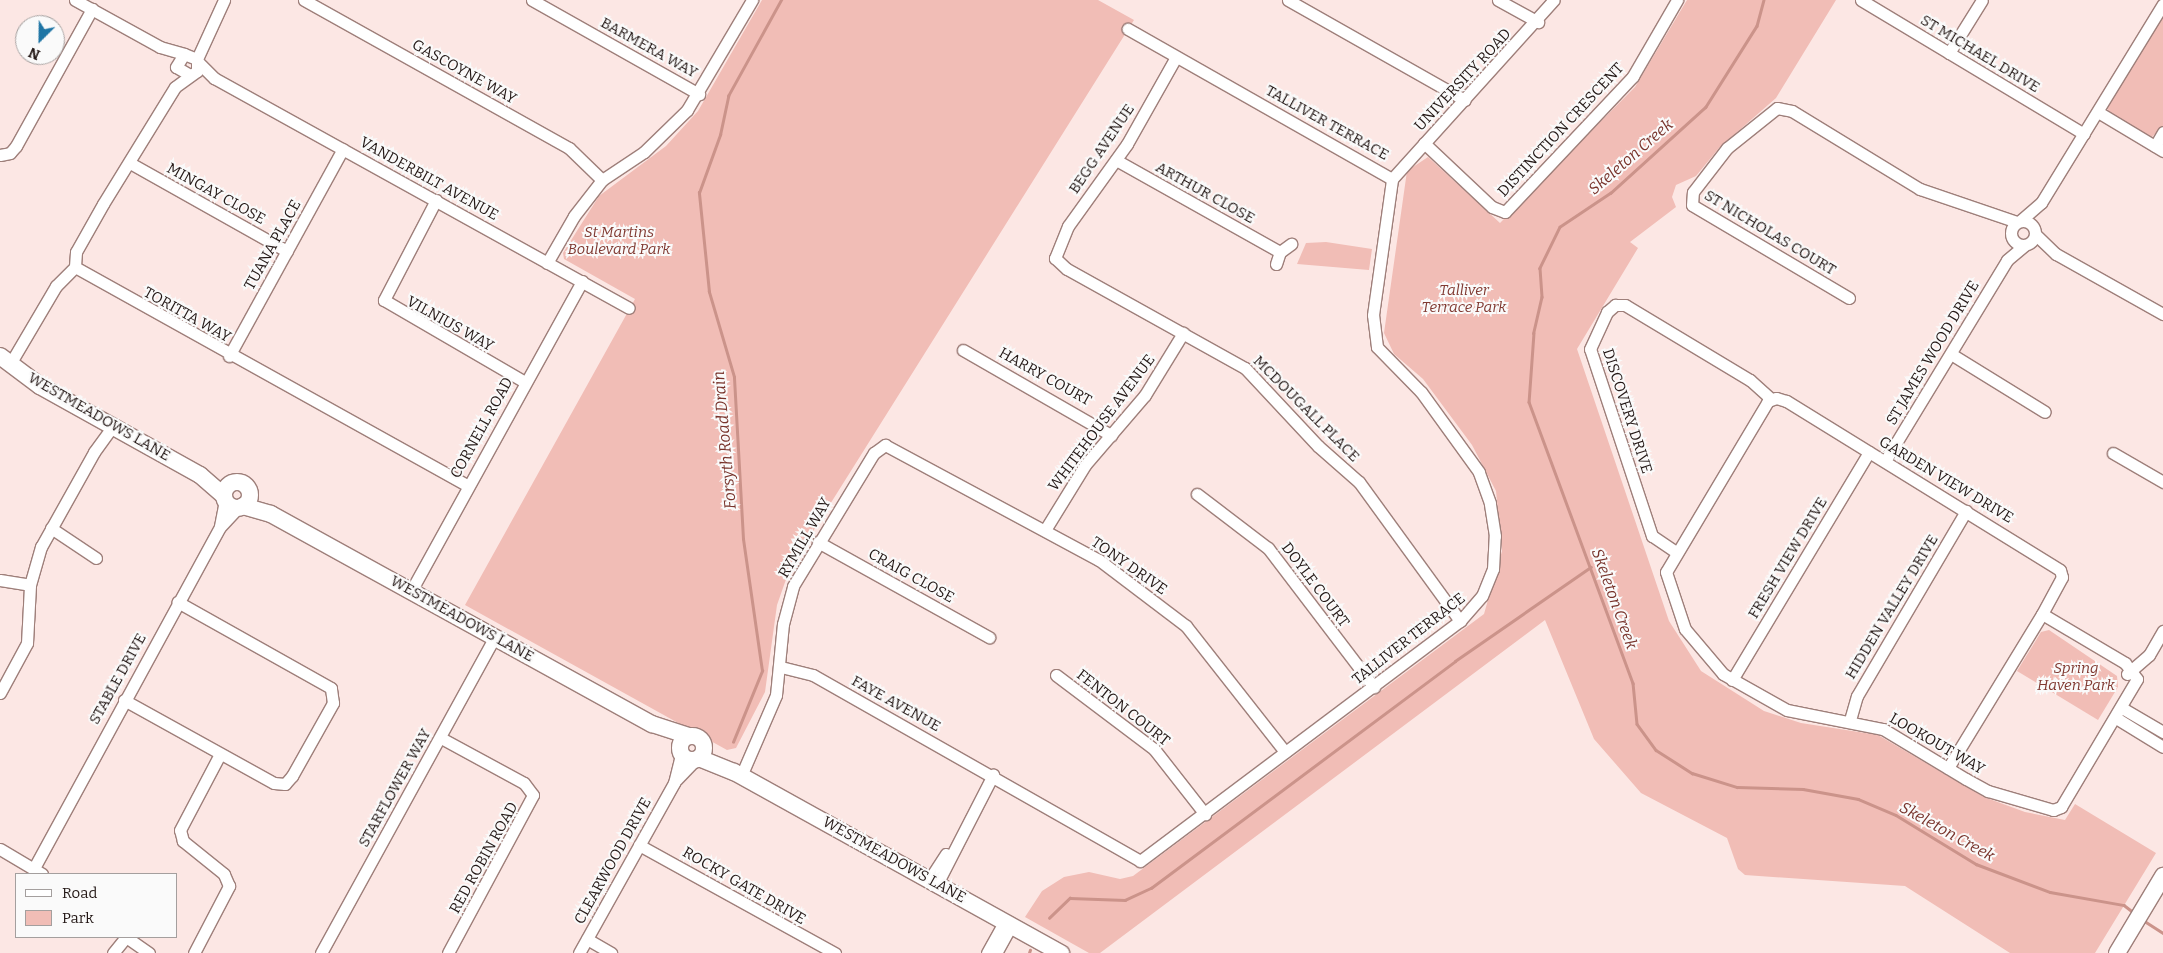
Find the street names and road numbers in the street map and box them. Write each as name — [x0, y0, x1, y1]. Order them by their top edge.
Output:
street label: ST MICHAEL DRIVE — [1917, 11, 2043, 97]
street label: BARMERA WAY — [597, 14, 701, 82]
street label: UNIVERSITY ROAD — [1411, 25, 1515, 135]
street label: GASCOYNE WAY — [409, 36, 519, 108]
street label: DISTINCTION CRESCENT — [1494, 59, 1628, 201]
street label: TALLIVER TERRACE — [1262, 82, 1392, 164]
street label: BEGG AVENUE — [1065, 101, 1139, 197]
street label: VANDERBILT AVENUE — [357, 133, 501, 225]
street label: ARTHUR CLOSE — [1152, 158, 1258, 228]
street label: MINGAY CLOSE — [164, 159, 268, 229]
street label: ST NICHOLAS COURT — [1701, 187, 1839, 279]
street label: TUANA PLACE — [241, 197, 305, 293]
street label: ST JAMES WOOD DRIVE — [1883, 278, 1983, 428]
street label: TORITTA WAY — [140, 284, 234, 346]
street label: VILNIUS WAY — [403, 293, 497, 355]
street label: HARRY COURT — [996, 344, 1094, 410]
street label: DISCOVERY DRIVE — [1598, 346, 1656, 476]
street label: WHITEHOUSE AVENUE — [1045, 351, 1159, 495]
street label: MCDOUGALL PLACE — [1249, 352, 1363, 466]
street label: WESTMEADOWS LANE — [25, 369, 173, 465]
street label: CORNELL ROAD — [447, 374, 517, 482]
street label: GARDEN VIEW DRIVE — [1876, 433, 2016, 527]
street label: FRESH VIEW DRIVE — [1745, 494, 1831, 622]
street label: RYMILL WAY — [775, 495, 835, 581]
street label: HIDDEN VALLEY DRIVE — [1842, 532, 1942, 682]
street label: TONY DRIVE — [1088, 533, 1170, 599]
street label: DOYLE COURT — [1277, 539, 1353, 631]
street label: CRAIG CLOSE — [865, 545, 957, 607]
street label: WESTMEADOWS LANE — [387, 572, 537, 666]
street label: TALLIVER TERRACE — [1349, 589, 1469, 689]
street label: STABLE DRIVE — [86, 630, 150, 728]
street label: FENTON COURT — [1073, 666, 1173, 750]
street label: FAYE AVENUE — [848, 672, 944, 736]
street label: LOOKOUT WAY — [1886, 709, 1988, 779]
street label: STARFLOWER WAY — [355, 726, 435, 850]
street label: CLEARWOOD DRIVE — [571, 795, 655, 927]
street label: RED ROBIN ROAD — [446, 799, 522, 917]
street label: WESTMEADOWS LANE — [819, 813, 969, 907]
street label: ROCKY GATE DRIVE — [679, 843, 809, 929]

